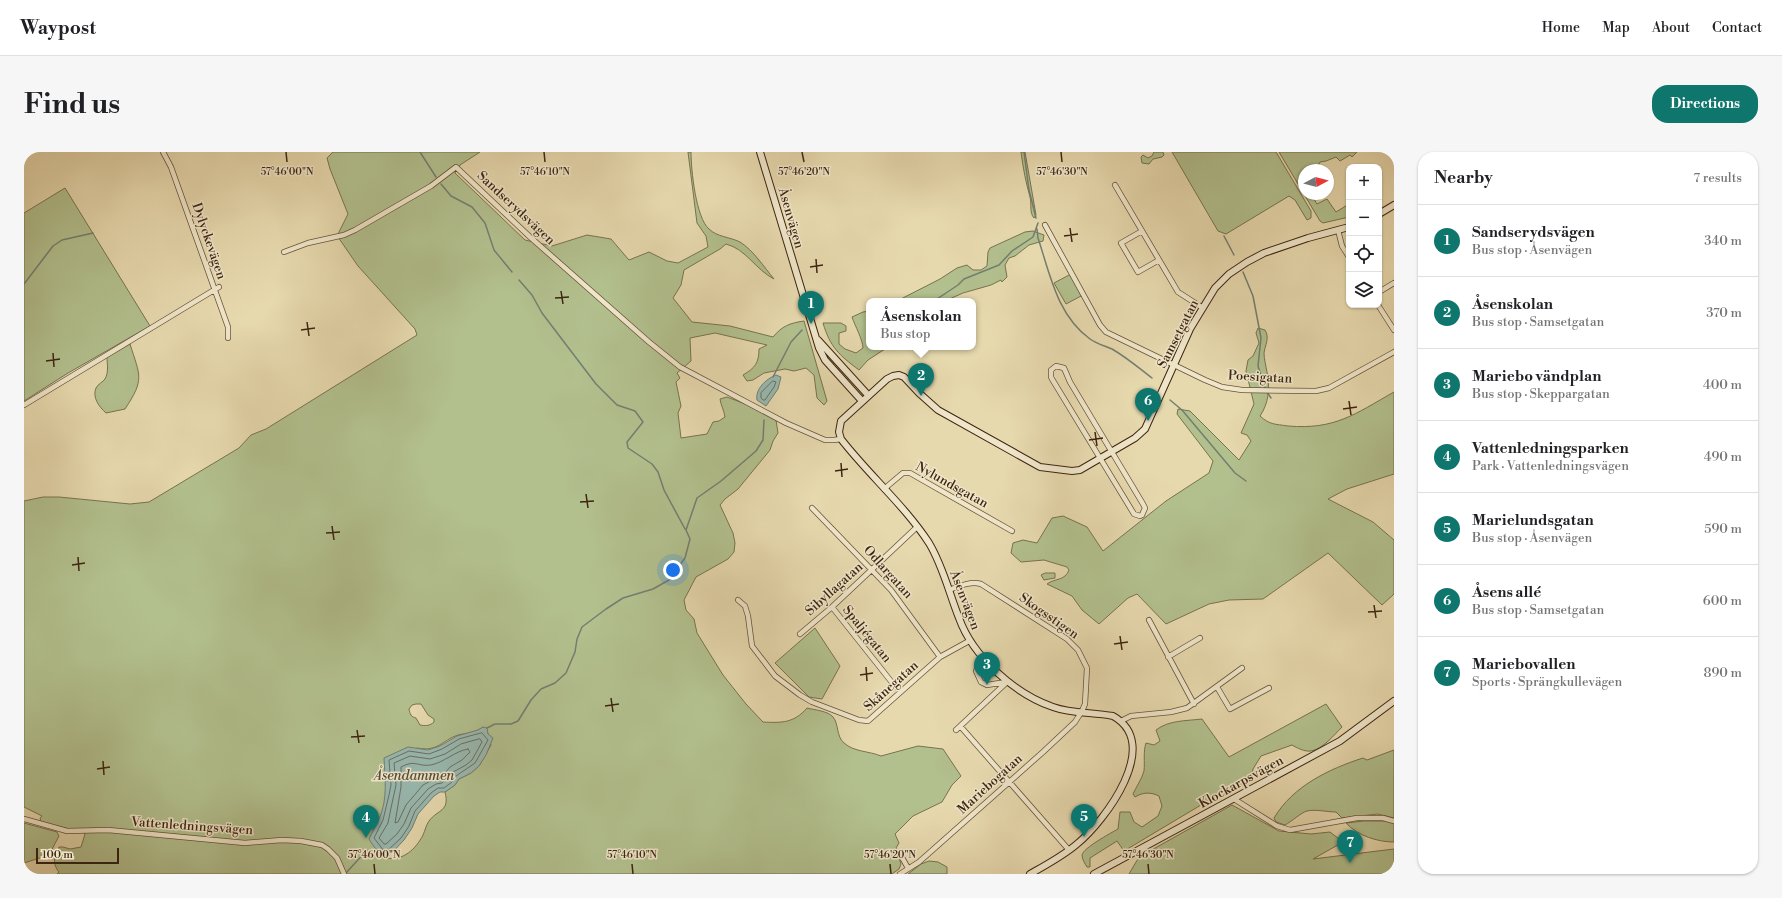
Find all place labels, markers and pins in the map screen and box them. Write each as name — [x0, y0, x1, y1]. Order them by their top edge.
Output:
pin: 1 — [798, 291, 824, 324]
pin: 2 — [908, 363, 934, 396]
pin: 6 — [1135, 388, 1161, 421]
pin: 3 — [974, 652, 1000, 685]
pin: 5 — [1071, 804, 1097, 837]
pin: 4 — [353, 805, 379, 838]
pin: 7 — [1337, 830, 1363, 863]

